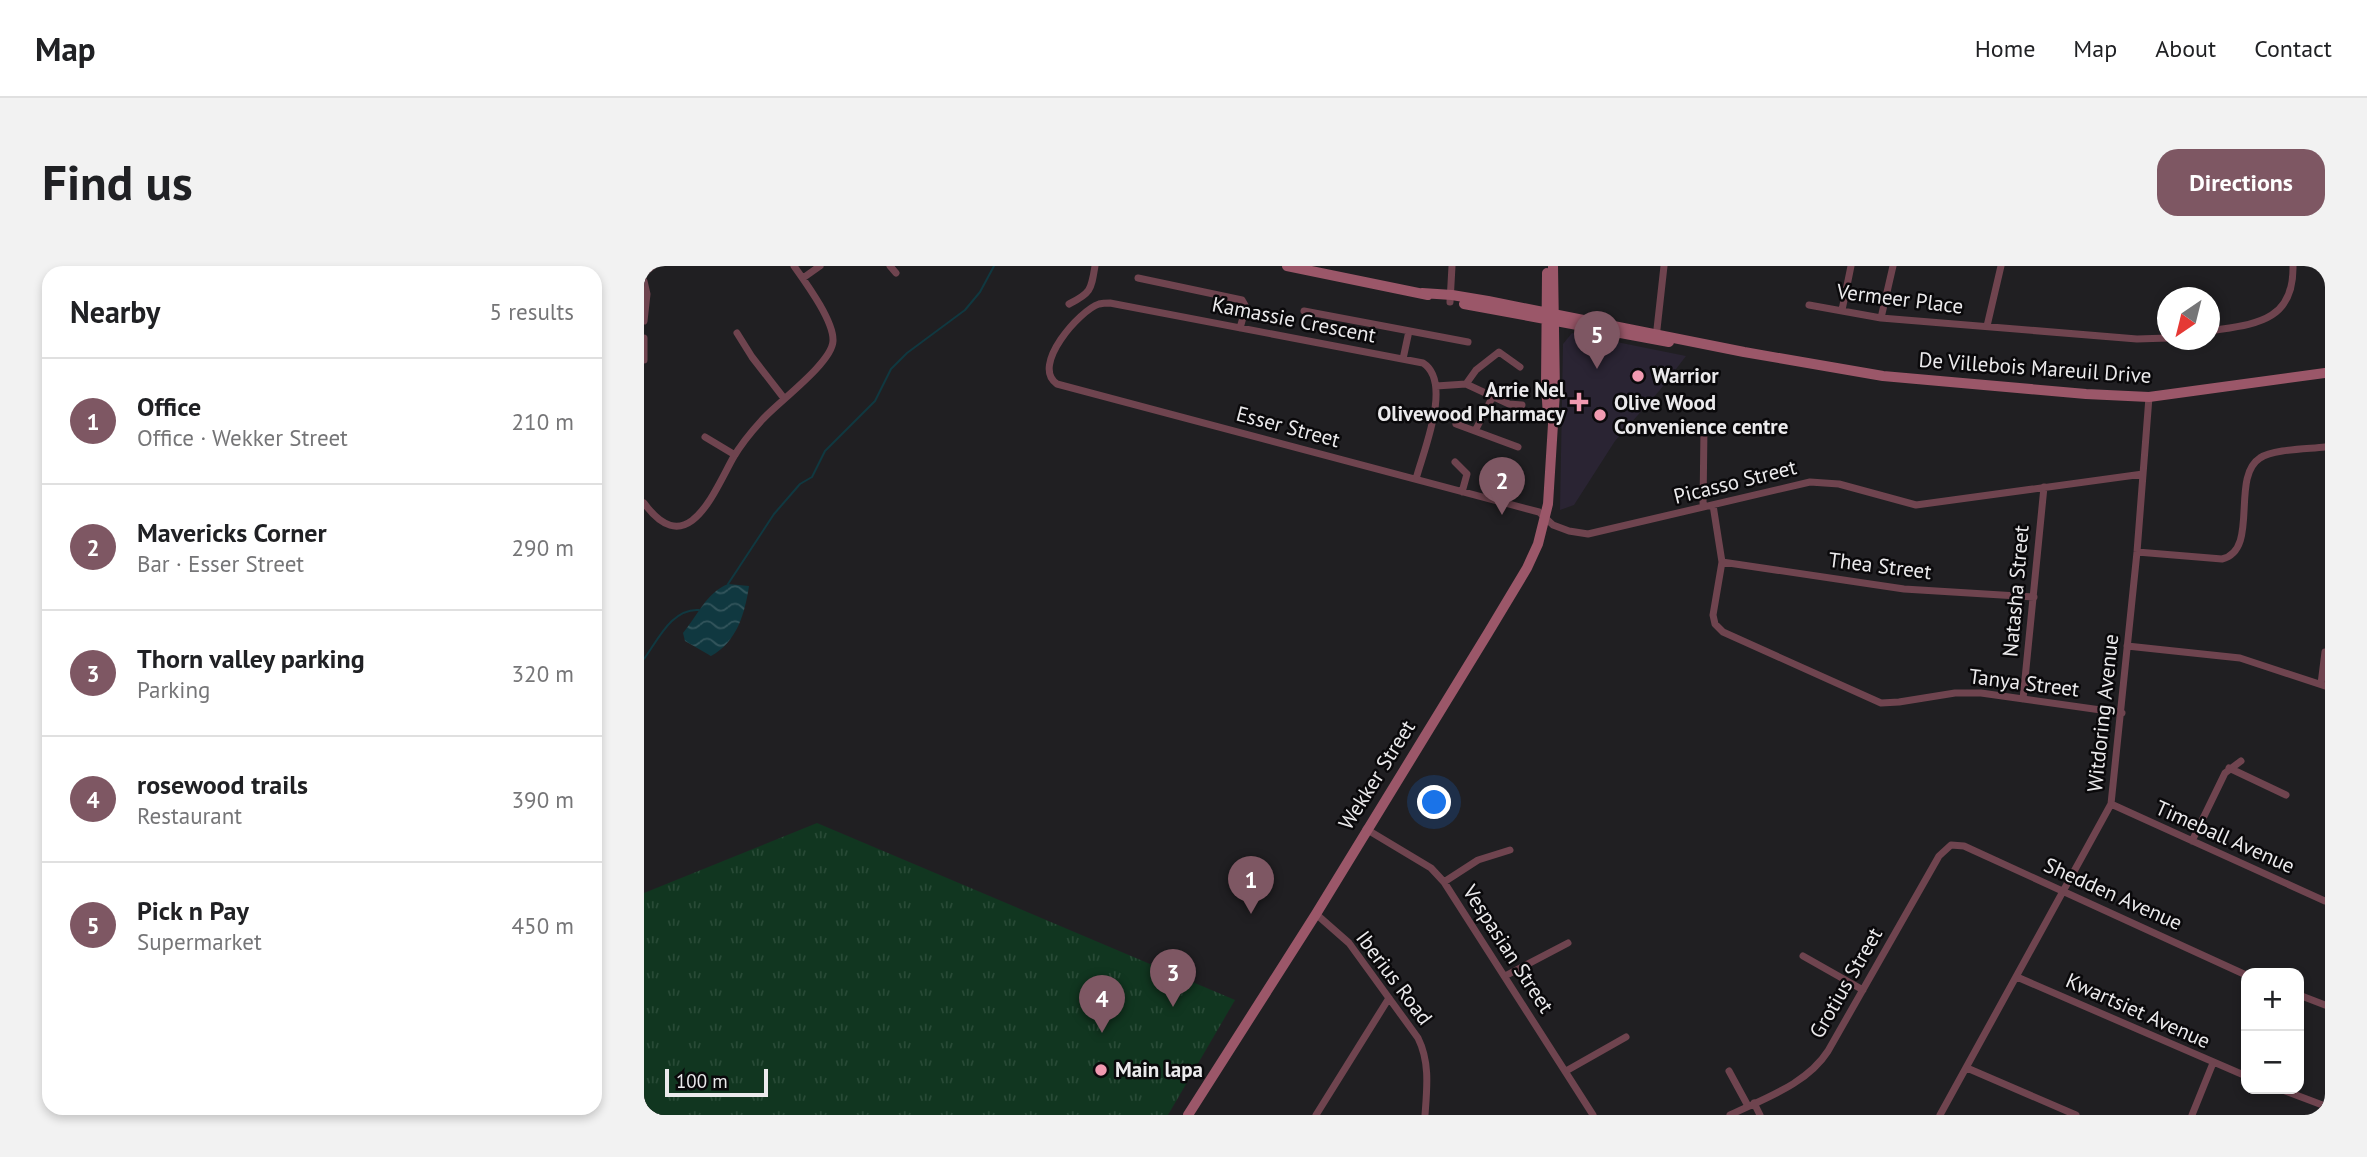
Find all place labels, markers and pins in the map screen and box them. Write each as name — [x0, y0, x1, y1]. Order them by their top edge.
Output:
pin: 5 — [1574, 311, 1620, 369]
place label: Warrior — [1652, 362, 1719, 389]
marker: Warrior — [1630, 368, 1646, 384]
place label: Arrie Nel Olivewood Pharmacy — [1377, 376, 1566, 427]
place label: Olive Wood Convenience centre — [1614, 389, 1788, 440]
marker: Arrie Nel Olivewood Pharmacy — [1571, 394, 1587, 410]
marker: Olive Wood Convenience centre — [1592, 407, 1608, 423]
pin: 2 — [1479, 457, 1525, 515]
pin: 1 — [1228, 856, 1274, 914]
pin: 3 — [1150, 949, 1196, 1007]
pin: 4 — [1079, 975, 1125, 1033]
place label: Main lapa — [1115, 1056, 1203, 1083]
marker: Main lapa — [1093, 1062, 1109, 1078]

